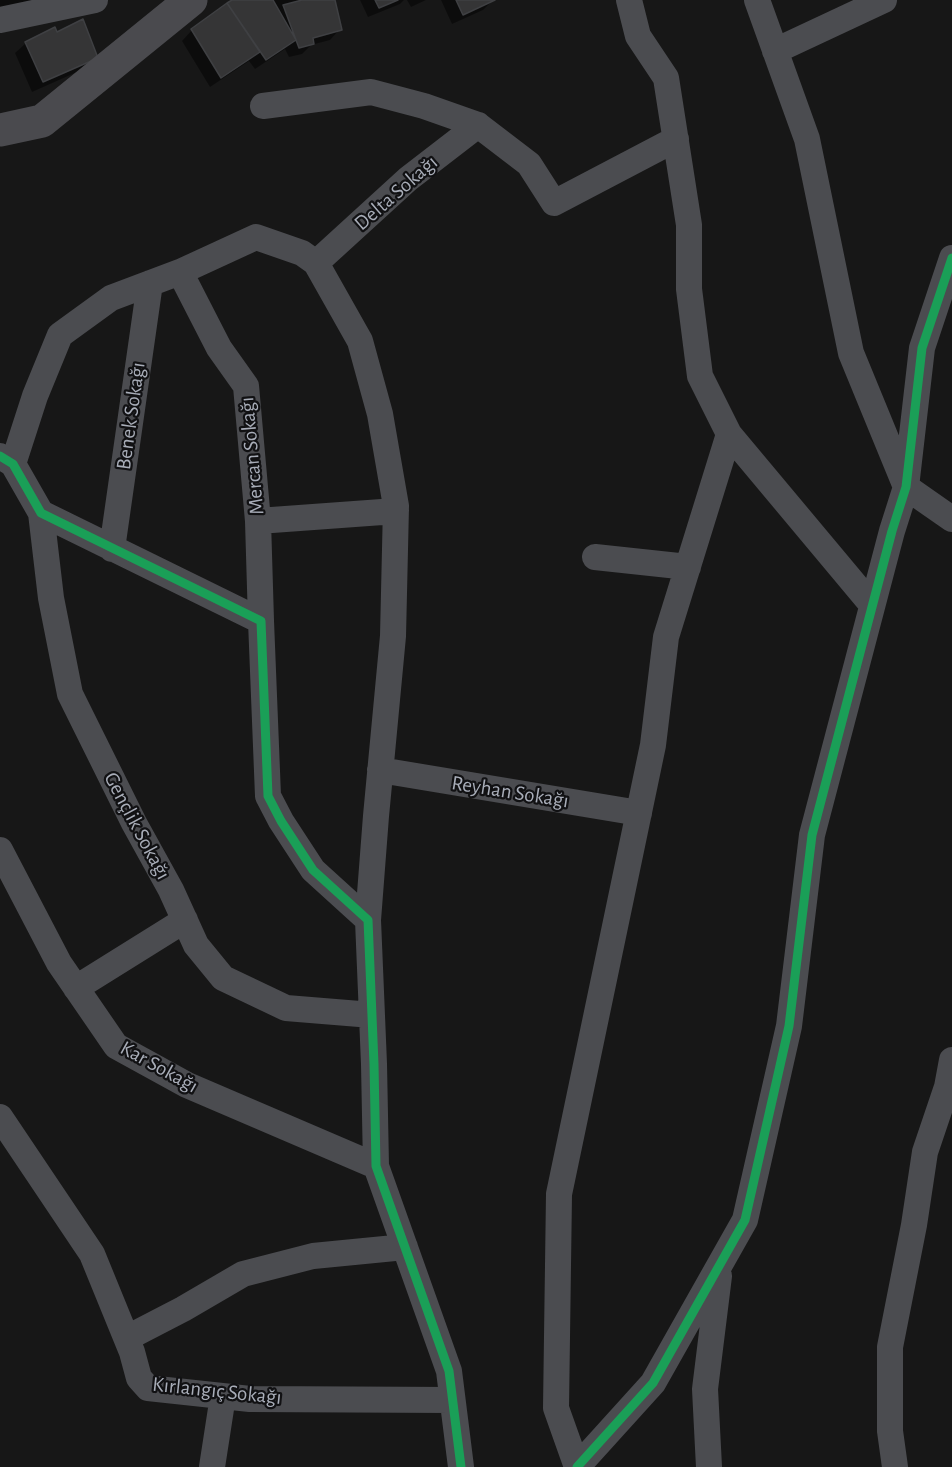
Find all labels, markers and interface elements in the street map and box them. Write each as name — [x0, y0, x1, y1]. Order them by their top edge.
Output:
street label: Delta Sokağı — [349, 150, 443, 236]
street label: Benek Sokağı — [111, 361, 151, 471]
street label: Mercan Sokağı — [234, 396, 270, 516]
street label: Gençlik Sokağı — [98, 768, 176, 884]
street label: Reyhan Sokağı — [450, 770, 570, 814]
street label: Kar Sokağı — [116, 1035, 202, 1099]
street label: Kırlangıç Sokağı — [151, 1372, 283, 1410]

